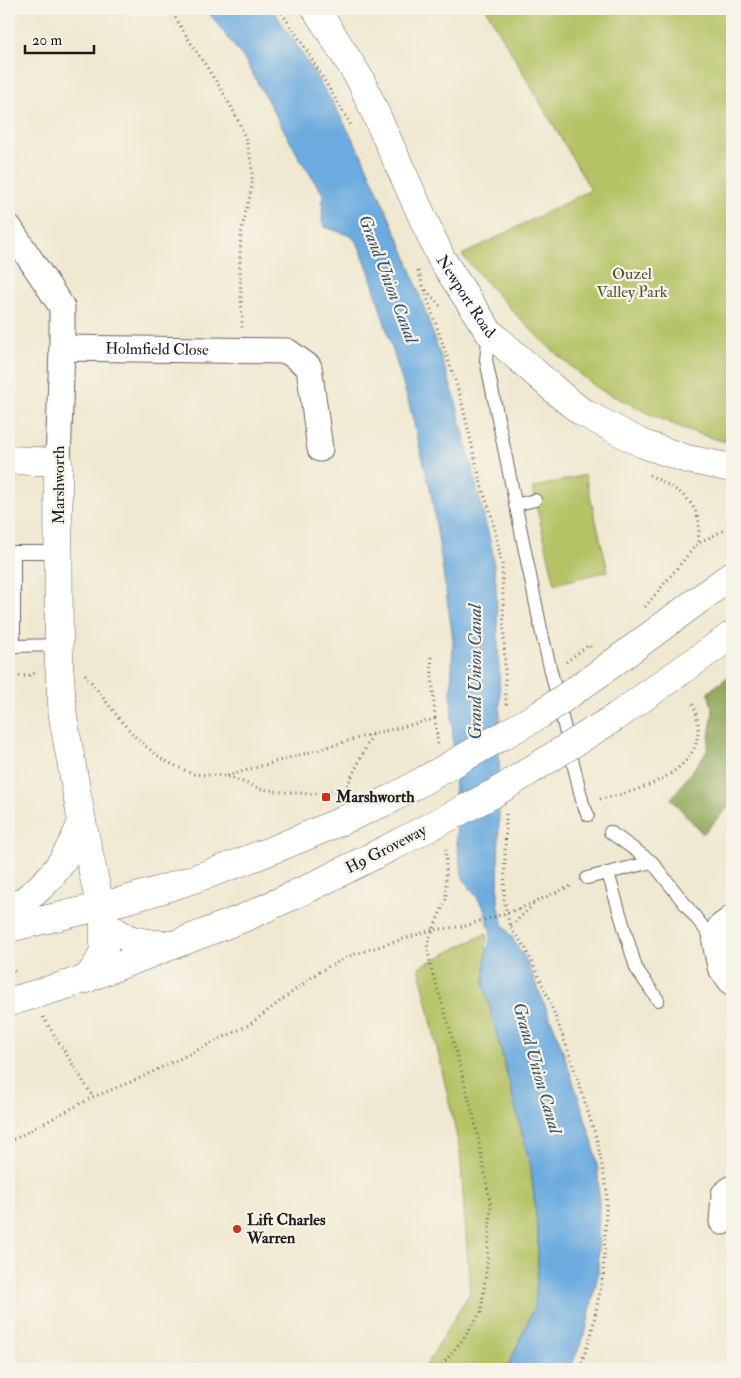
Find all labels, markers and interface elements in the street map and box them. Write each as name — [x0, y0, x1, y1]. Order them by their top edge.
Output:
scale bar — [25, 22, 94, 54]
text: 20 m — [32, 31, 62, 50]
water label: Grand Union Canal — [353, 212, 424, 348]
street label: Newport Road — [432, 251, 499, 343]
park label: Ouzel Valley Park — [597, 264, 668, 302]
street label: Holmfield Close — [105, 339, 209, 360]
street label: Marshworth — [49, 445, 69, 524]
water label: Grand Union Canal — [464, 603, 487, 740]
place label: Marshworth — [335, 787, 415, 807]
marker: Marshworth — [320, 791, 332, 803]
street label: H9 Groveway — [342, 820, 431, 878]
water label: Grand Union Canal — [507, 1000, 567, 1138]
place label: Lift Charles Warren — [246, 1210, 326, 1248]
marker: Lift Charles Warren — [231, 1223, 243, 1235]

